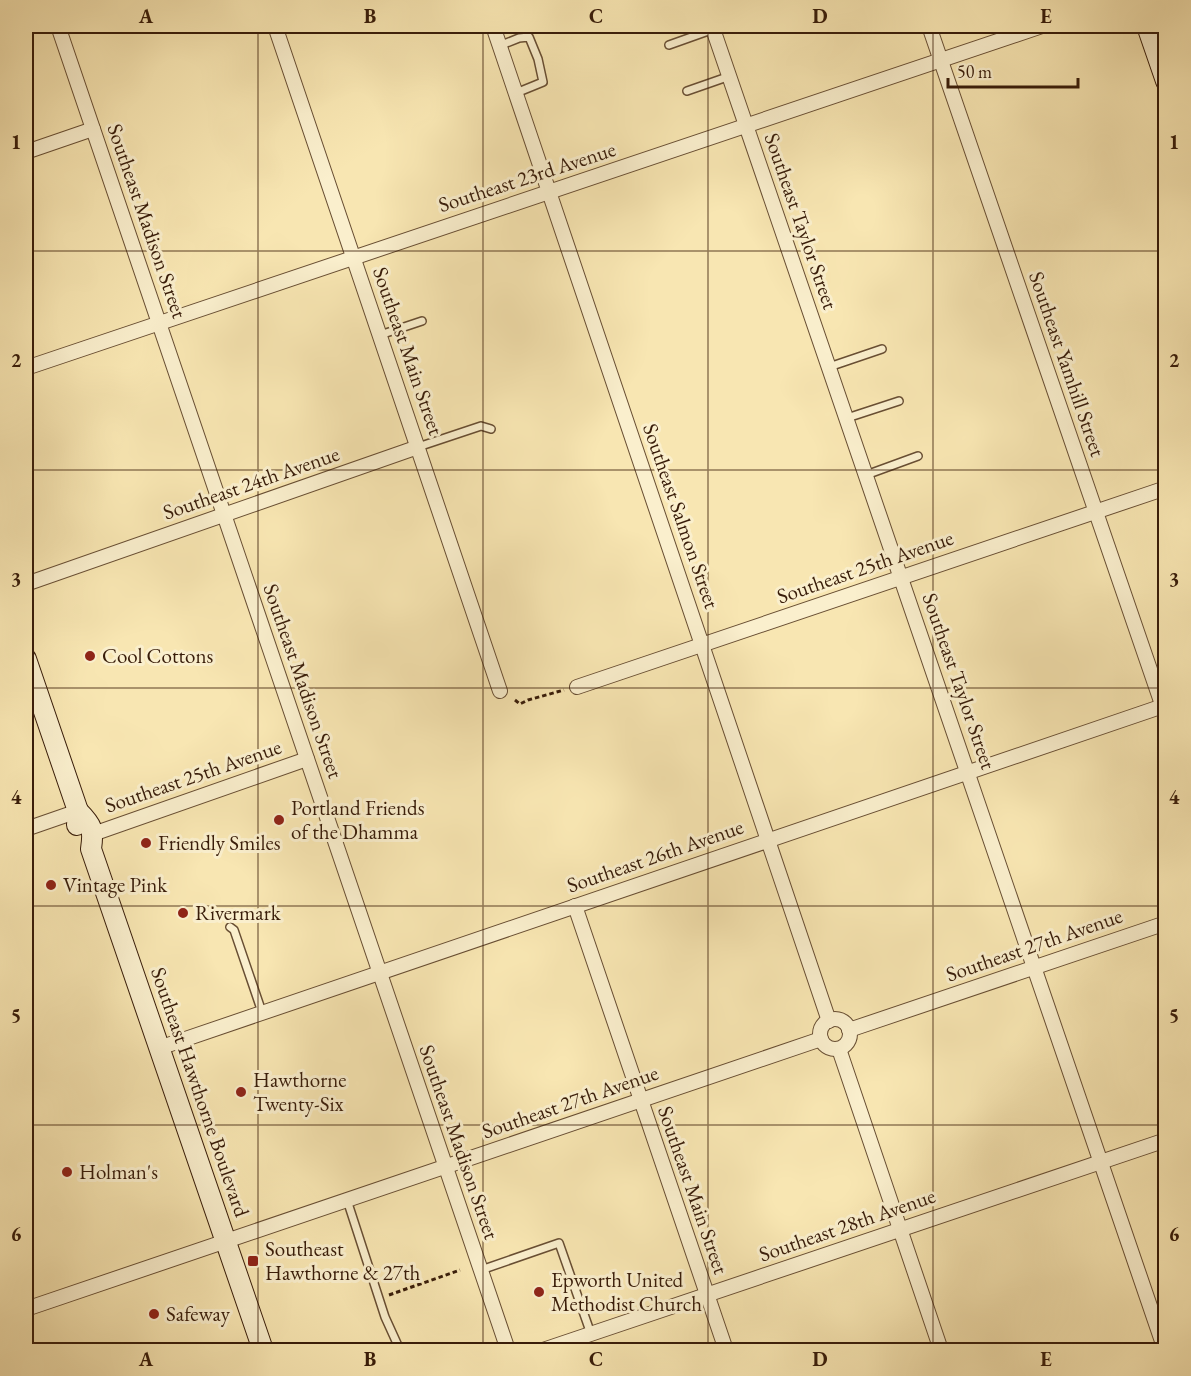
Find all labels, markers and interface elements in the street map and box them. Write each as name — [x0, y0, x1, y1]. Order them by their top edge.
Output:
text: A — [138, 3, 154, 29]
text: B — [364, 3, 376, 29]
text: C — [589, 3, 603, 29]
text: D — [812, 3, 828, 29]
text: E — [1040, 3, 1052, 29]
scale bar — [948, 51, 1078, 89]
text: 50 m — [957, 60, 992, 83]
street label: Southeast Madison Street — [101, 120, 194, 322]
text: 1 — [11, 129, 21, 155]
street label: Southeast Taylor Street — [759, 129, 844, 313]
text: 1 — [1169, 129, 1179, 155]
street label: Southeast 23rd Avenue — [435, 135, 619, 218]
street label: Southeast Main Street — [367, 263, 450, 439]
street label: Southeast Yamhill Street — [1023, 268, 1112, 460]
text: 2 — [11, 347, 22, 373]
text: 2 — [1169, 347, 1180, 373]
street label: Southeast Salmon Street — [637, 420, 726, 612]
street label: Southeast 24th Avenue — [159, 440, 343, 525]
street label: Southeast 25th Avenue — [773, 524, 957, 609]
text: 3 — [11, 566, 21, 592]
text: 3 — [1169, 566, 1179, 592]
street label: Southeast Madison Street — [257, 580, 350, 782]
street label: Southeast Taylor Street — [917, 589, 1002, 773]
place label: Cool Cottons — [102, 642, 214, 669]
marker: Cool Cottons — [83, 649, 97, 663]
street label: Southeast 25th Avenue — [101, 733, 285, 818]
text: 4 — [11, 784, 22, 810]
text: 4 — [1169, 784, 1180, 810]
place label: Portland Friends of the Dhamma — [291, 794, 425, 845]
marker: Portland Friends of the Dhamma — [272, 813, 286, 827]
street label: Southeast 26th Avenue — [563, 813, 747, 898]
place label: Friendly Smiles — [158, 829, 281, 856]
marker: Friendly Smiles — [139, 836, 153, 850]
place label: Vintage Pink — [63, 871, 168, 898]
marker: Vintage Pink — [44, 878, 58, 892]
place label: Rivermark — [195, 899, 282, 926]
street label: Southeast 27th Avenue — [942, 902, 1126, 987]
marker: Rivermark — [176, 906, 190, 920]
street label: Southeast Hawthorne Boulevard — [145, 963, 256, 1221]
text: 5 — [11, 1002, 21, 1028]
text: 5 — [1169, 1002, 1179, 1028]
street label: Southeast Madison Street — [413, 1041, 506, 1243]
street label: Southeast 27th Avenue — [478, 1059, 662, 1144]
place label: Hawthorne Twenty-Six — [253, 1066, 346, 1117]
marker: Hawthorne Twenty-Six — [234, 1085, 248, 1099]
street label: Southeast Main Street — [652, 1102, 735, 1278]
place label: Holman's — [79, 1158, 158, 1185]
marker: Holman's — [60, 1165, 74, 1179]
street label: Southeast 28th Avenue — [755, 1182, 939, 1267]
text: 6 — [11, 1221, 22, 1247]
text: 6 — [1169, 1221, 1180, 1247]
place label: Southeast Hawthorne & 27th — [265, 1235, 420, 1286]
marker: Southeast Hawthorne & 27th — [246, 1254, 260, 1268]
place label: Epworth United Methodist Church — [551, 1266, 702, 1317]
marker: Epworth United Methodist Church — [532, 1285, 546, 1299]
place label: Safeway — [166, 1300, 231, 1327]
marker: Safeway — [147, 1307, 161, 1321]
text: A — [138, 1346, 154, 1372]
text: B — [364, 1346, 376, 1372]
text: C — [589, 1346, 603, 1372]
text: D — [812, 1346, 828, 1372]
text: E — [1040, 1346, 1052, 1372]

